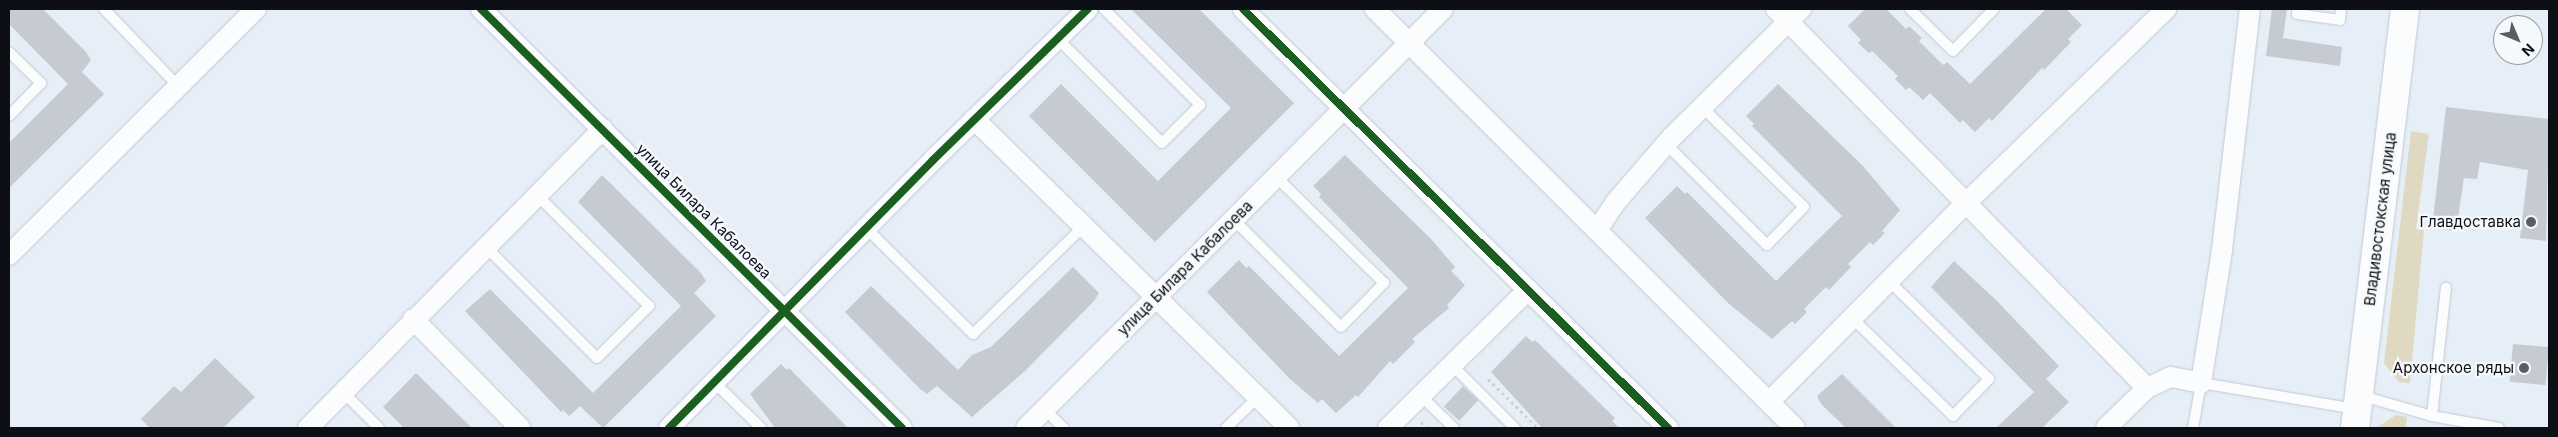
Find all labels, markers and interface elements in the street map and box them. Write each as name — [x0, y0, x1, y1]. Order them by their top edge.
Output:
north arrow — [2493, 15, 2543, 65]
text: N — [2518, 40, 2538, 60]
street label: Владивостокская улица — [2360, 131, 2400, 307]
street label: улица Билара Кабалоева — [633, 140, 775, 282]
street label: улица Билара Кабалоева — [1114, 197, 1256, 339]
place label: Главдоставка — [2419, 213, 2521, 231]
marker: Главдоставка — [2525, 216, 2537, 228]
place label: Архонское ряды — [2393, 359, 2514, 377]
marker: Архонское ряды — [2518, 362, 2530, 374]

